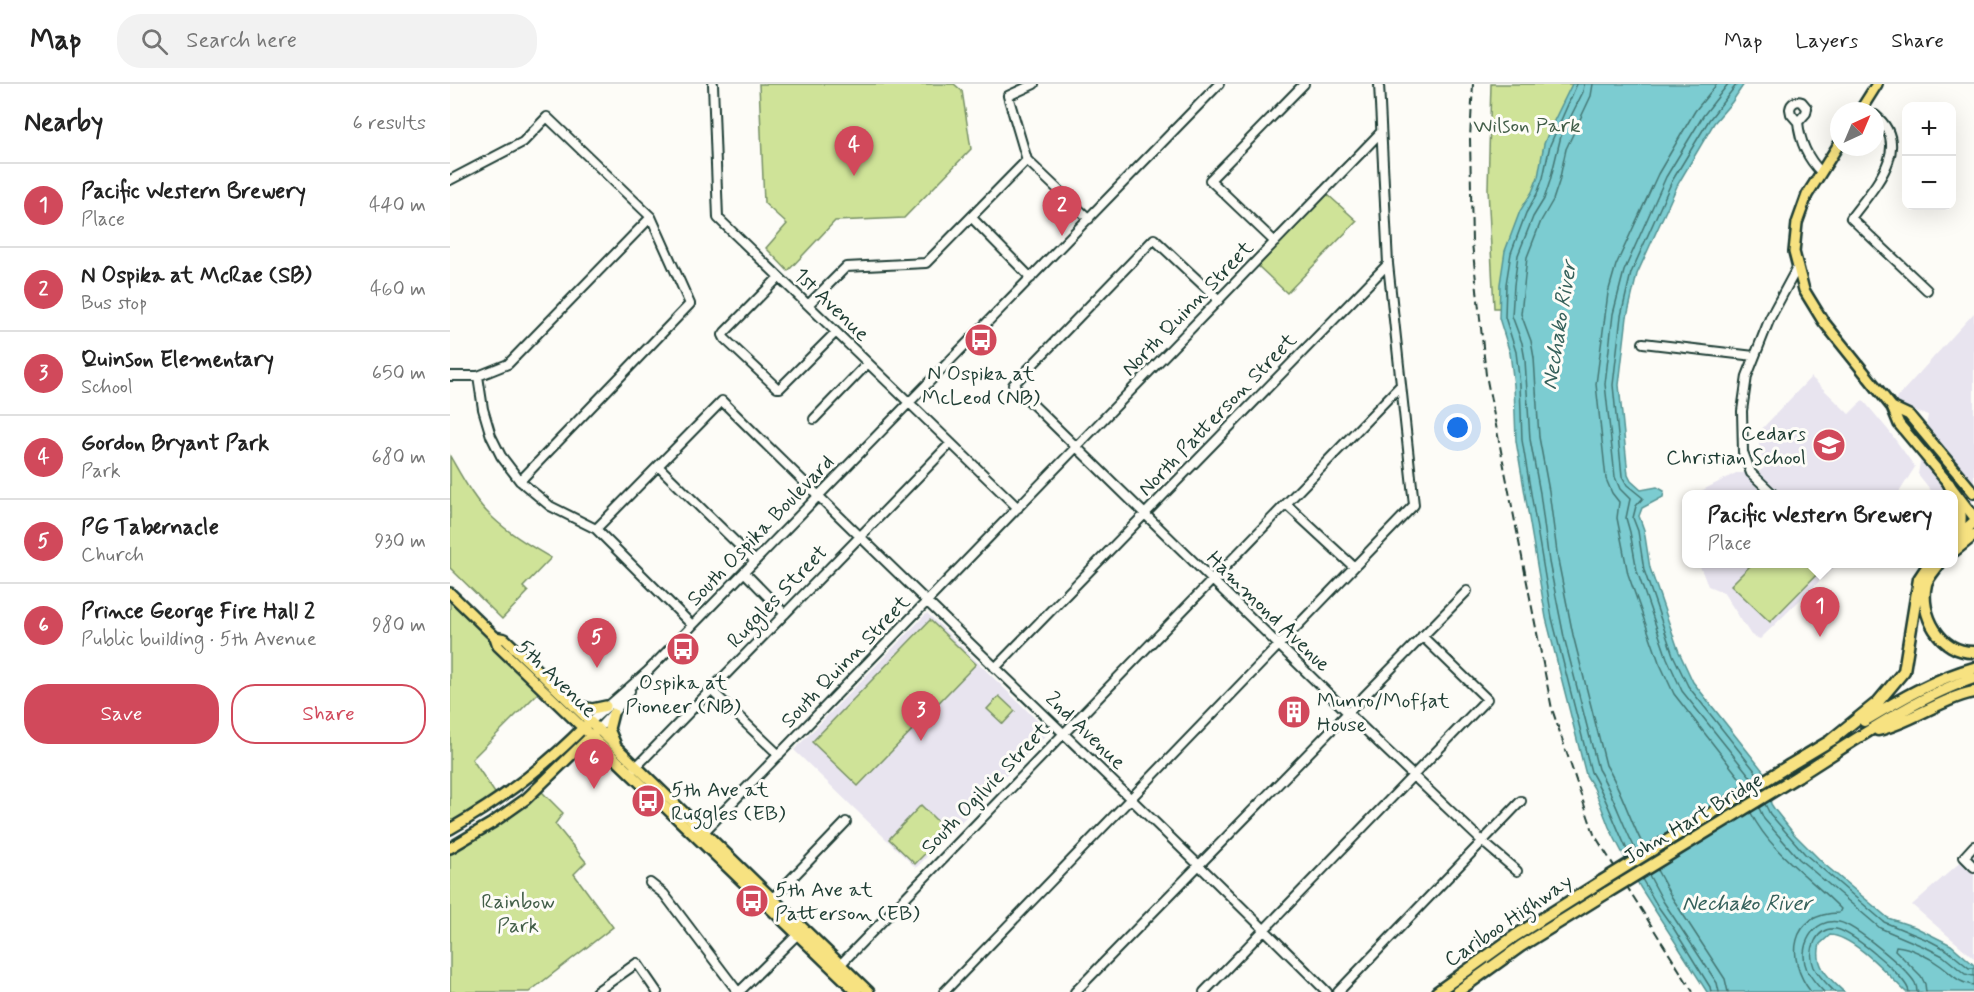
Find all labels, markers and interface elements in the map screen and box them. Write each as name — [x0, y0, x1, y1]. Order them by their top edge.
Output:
search box — [117, 14, 537, 68]
text: Map — [30, 23, 81, 60]
icon: search — [138, 25, 171, 58]
text: Search here — [186, 27, 297, 55]
text: Map — [1724, 27, 1762, 55]
text: Layers — [1795, 27, 1858, 55]
text: Share — [1891, 27, 1944, 55]
north arrow — [1830, 102, 1884, 156]
map controls — [1902, 102, 1956, 210]
button: + — [1902, 102, 1956, 156]
text: Nearby — [24, 106, 103, 140]
text: 6 results — [353, 110, 426, 137]
park label: Wilson Park — [1473, 112, 1581, 140]
pin: 4 — [834, 126, 874, 176]
button: − — [1902, 156, 1956, 210]
text: Pacific Western Brewery — [81, 178, 306, 206]
pin: 2 — [1042, 186, 1082, 236]
text: 1 — [39, 192, 48, 219]
text: 440 m — [369, 192, 426, 219]
text: Place — [81, 206, 125, 233]
street label: North Quinn Street — [1116, 234, 1260, 383]
water label: Nechako River — [1536, 256, 1584, 392]
text: N Ospika at McRae (SB) — [81, 262, 312, 290]
street label: 1st Avenue — [787, 262, 875, 348]
text: 2 — [39, 276, 48, 303]
text: 460 m — [370, 276, 426, 303]
text: Bus stop — [81, 290, 147, 317]
bus stop icon: N Ospika at McLeod (NB) — [963, 322, 999, 358]
street label: North Patterson Street — [1132, 326, 1304, 503]
text: Quinson Elementary — [81, 346, 274, 374]
text: 3 — [39, 360, 48, 387]
text: 650 m — [372, 360, 426, 387]
place label: N Ospika at McLeod (NB) — [922, 360, 1041, 412]
text: School — [81, 374, 133, 401]
your location — [1443, 413, 1472, 442]
place label: Cedars Christian School — [1666, 420, 1806, 472]
school or university icon: Cedars Christian School — [1811, 427, 1847, 463]
text: Gordon Bryant Park — [81, 430, 269, 458]
text: 4 — [38, 444, 49, 471]
text: 680 m — [371, 444, 426, 471]
street label: South Ospika Boulevard — [681, 449, 841, 613]
text: Park — [81, 458, 121, 485]
popup — [1682, 490, 1958, 568]
text: Pacific Western Brewery — [1708, 502, 1932, 530]
text: PG Tabernacle — [81, 514, 219, 542]
text: 5 — [38, 528, 50, 555]
text: 930 m — [374, 528, 426, 555]
text: Place — [1708, 530, 1752, 557]
street label: Ruggles Street — [721, 539, 836, 656]
text: Church — [81, 542, 144, 569]
street label: Hammond Avenue — [1200, 545, 1337, 678]
street label: South Quinn Street — [775, 588, 917, 734]
pin: 1 — [1800, 588, 1840, 637]
text: Prince George Fire Hall 2 — [81, 598, 315, 626]
text: 6 — [38, 612, 49, 639]
text: 980 m — [372, 612, 426, 639]
pin: 5 — [578, 618, 616, 668]
text: Public building · 5th Avenue — [81, 626, 317, 653]
bus stop icon: Ospika at Pioneer (NB) — [665, 631, 701, 667]
street label: 5th Avenue — [512, 634, 602, 722]
place label: Ospika at Pioneer (NB) — [625, 669, 741, 721]
button: Save — [24, 684, 219, 744]
button: Share — [231, 684, 426, 744]
street label: 2nd Avenue — [1039, 685, 1132, 776]
place label: Munro/Moffat House — [1317, 687, 1450, 739]
pin: 3 — [902, 692, 940, 741]
building icon: Munro/Moffat House — [1276, 694, 1312, 730]
street label: South Ogilvie Street — [915, 716, 1057, 861]
pin: 6 — [574, 740, 614, 789]
street label: John Hart Bridge — [1619, 766, 1768, 871]
place label: 5th Ave at Ruggles (EB) — [671, 776, 786, 830]
bus stop icon: 5th Ave at Ruggles (EB) — [630, 783, 666, 819]
street label: Cariboo Highway — [1439, 868, 1579, 976]
place label: 5th Ave at Patterson (EB) — [775, 876, 920, 928]
bus stop icon: 5th Ave at Patterson (EB) — [734, 883, 770, 919]
park label: Rainbow Park — [481, 888, 555, 940]
water label: Nechako River — [1682, 890, 1815, 918]

